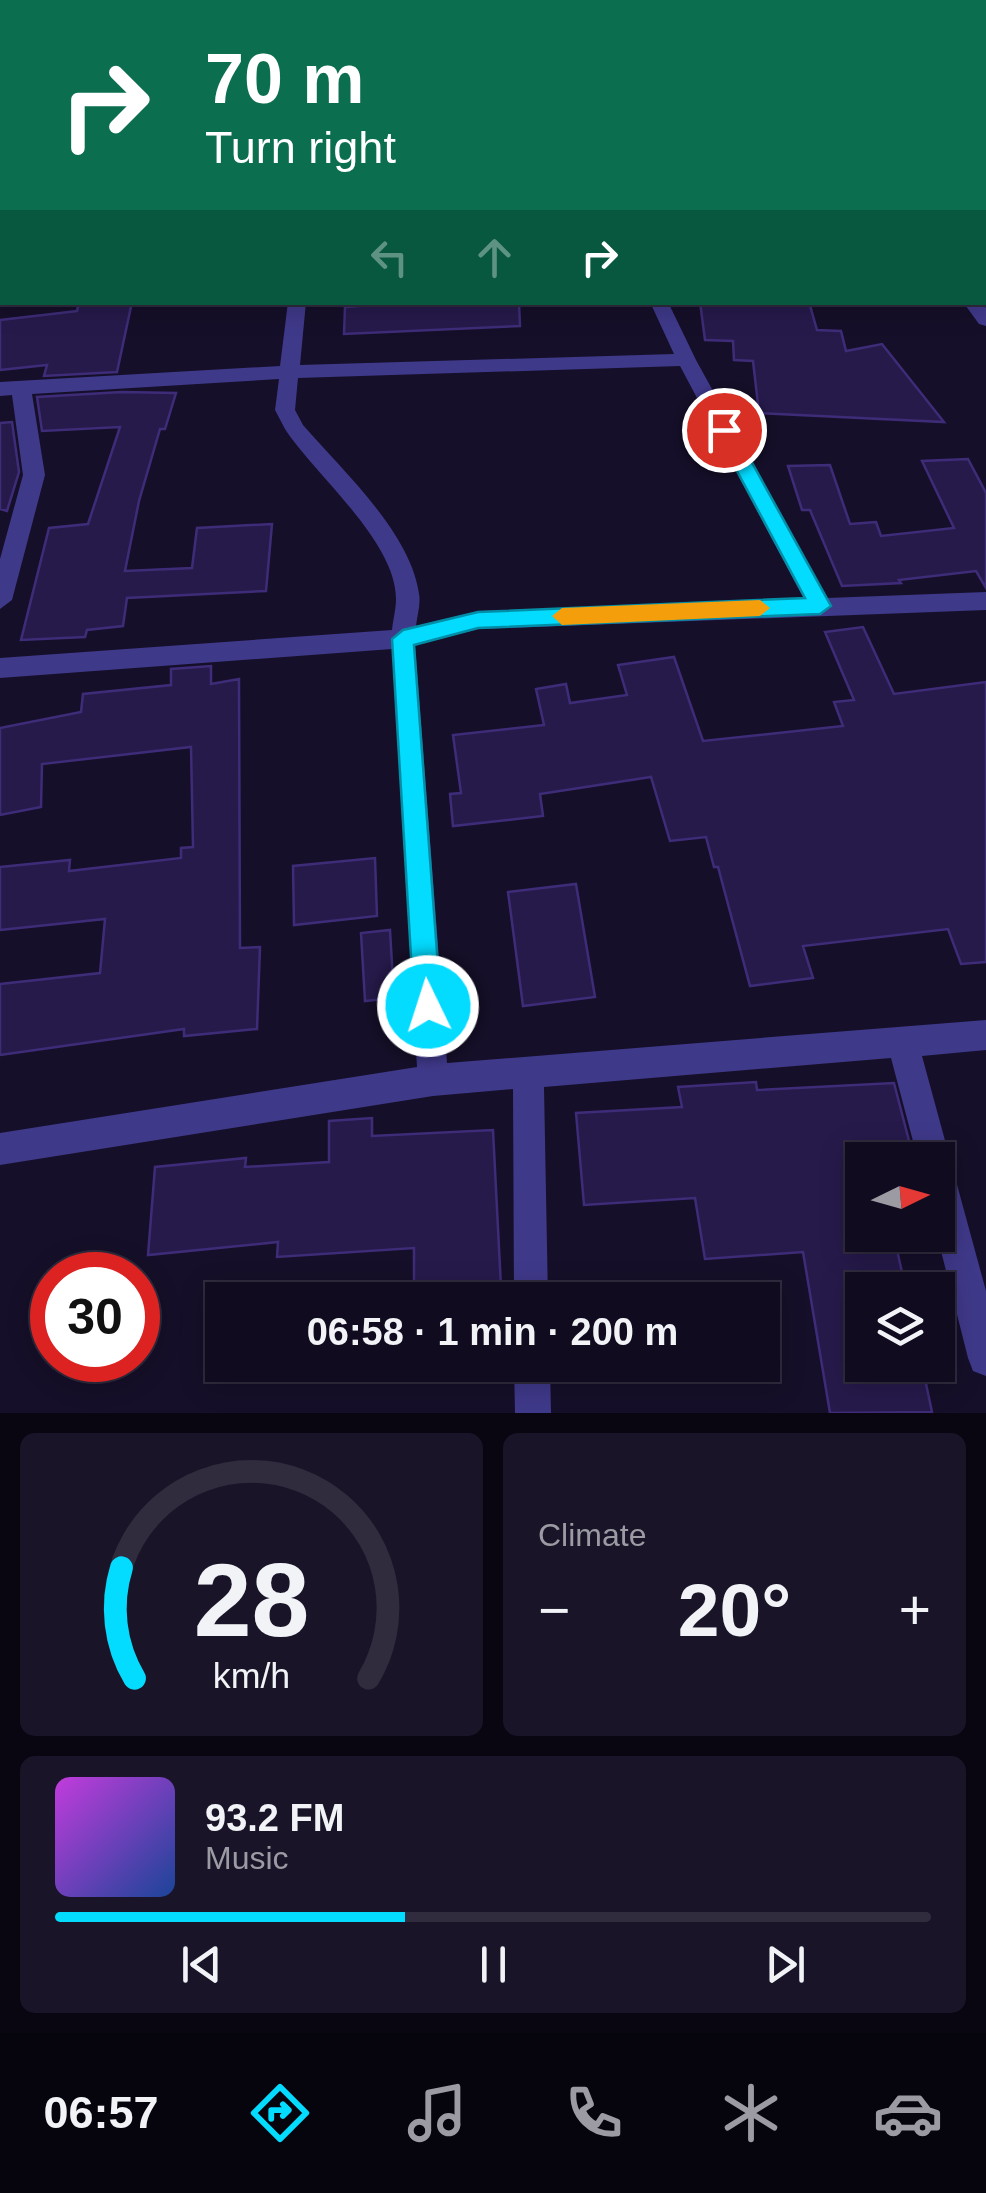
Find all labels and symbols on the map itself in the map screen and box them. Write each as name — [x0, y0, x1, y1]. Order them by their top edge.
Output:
pin — [682, 388, 767, 473]
position arrow — [376, 954, 480, 1058]
north arrow — [845, 1142, 955, 1252]
speed limit sign: 30 — [30, 1252, 160, 1382]

